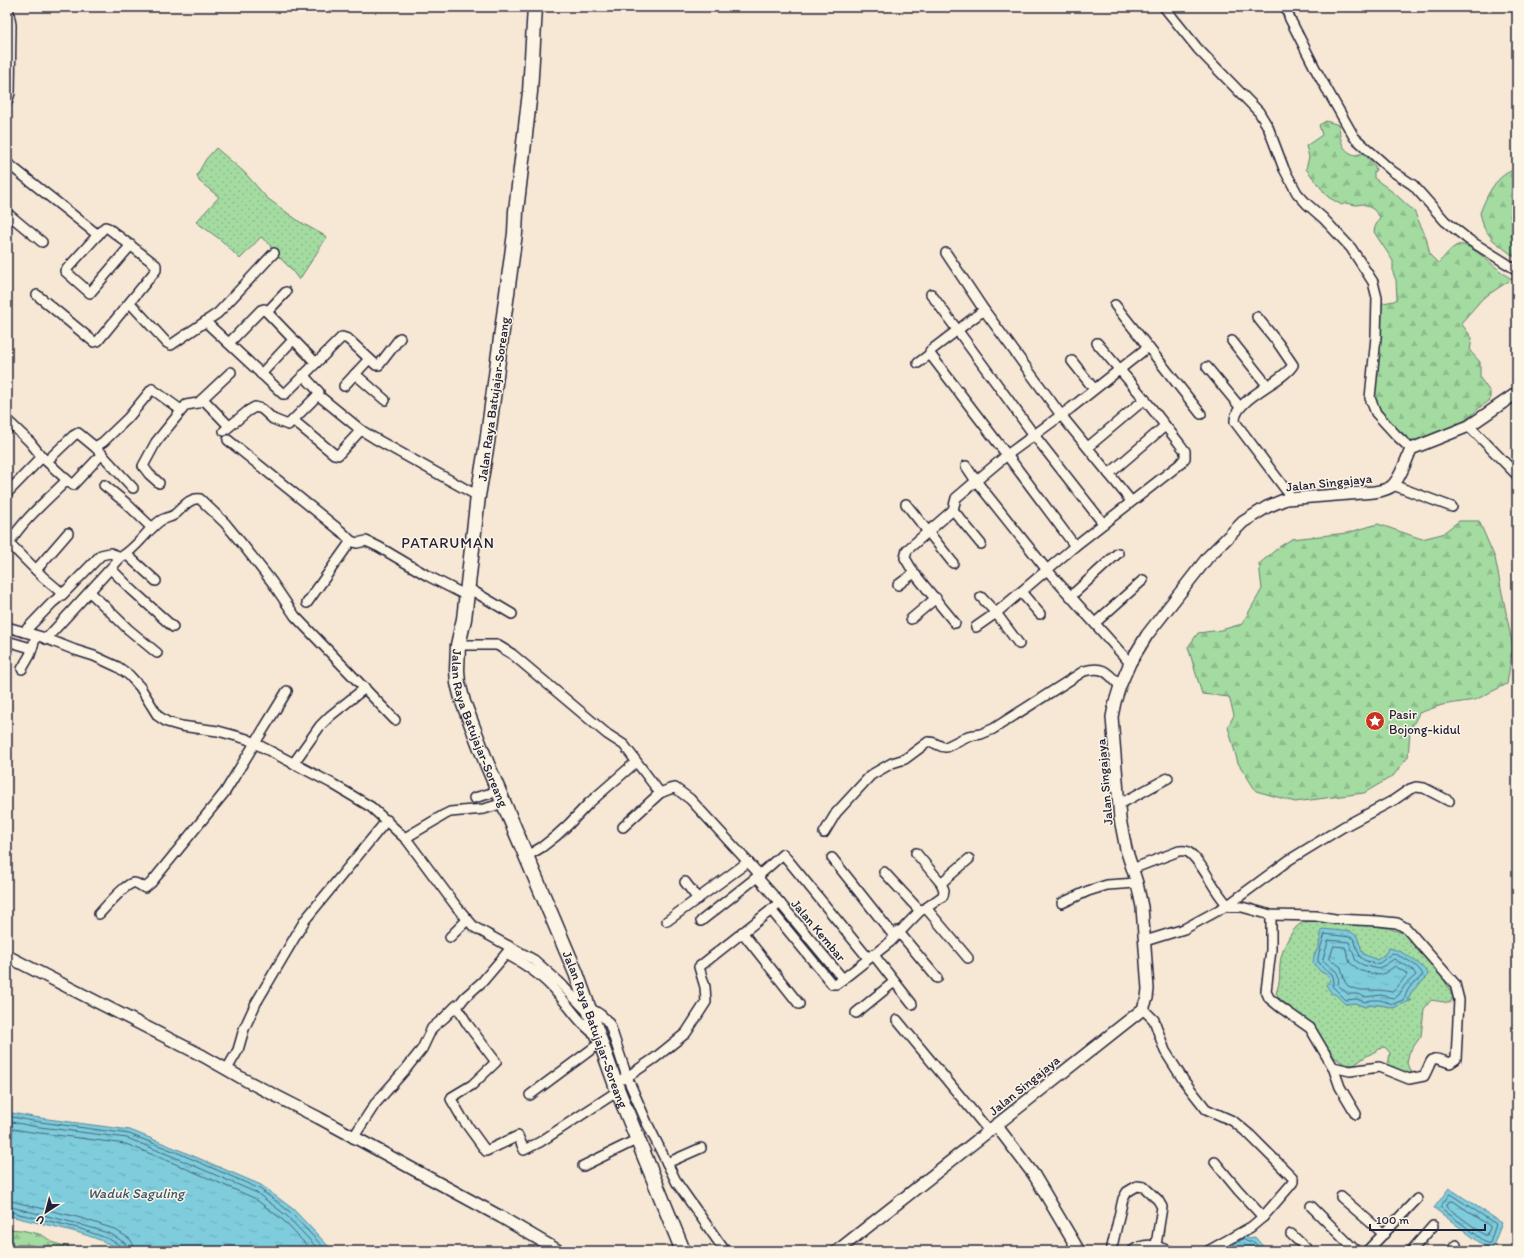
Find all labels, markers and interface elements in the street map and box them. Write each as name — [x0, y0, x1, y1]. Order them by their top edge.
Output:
street label: Jalan Raya Batujajar-Soreang — [475, 316, 513, 482]
street label: Jalan Singajaya — [1285, 470, 1373, 494]
district label: PATARUMAN — [401, 534, 495, 552]
street label: Jalan Raya Batujajar-Soreang — [449, 649, 511, 810]
place label: Pasir Bojong-kidul — [1389, 707, 1461, 737]
place icon: Pasir Bojong-kidul — [1364, 710, 1386, 732]
street label: Jalan Singajaya — [1093, 738, 1116, 826]
street label: Jalan Kembar — [788, 896, 849, 965]
street label: Jalan Raya Batujajar-Soreang — [559, 949, 631, 1110]
street label: Jalan Singajaya — [986, 1052, 1063, 1118]
water label: Waduk Saguling — [88, 1185, 186, 1202]
north arrow — [26, 1192, 66, 1232]
scale bar — [1370, 1206, 1485, 1232]
text: U — [34, 1212, 47, 1227]
text: 100 m — [1376, 1213, 1409, 1227]

